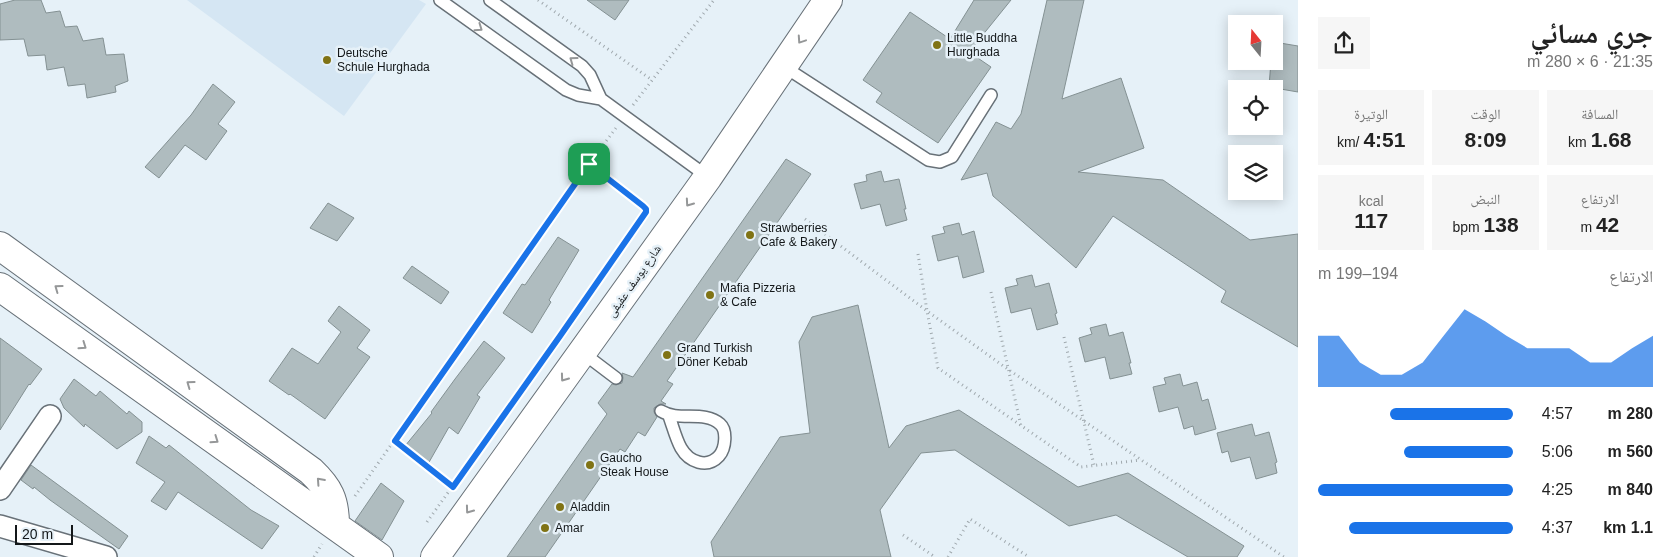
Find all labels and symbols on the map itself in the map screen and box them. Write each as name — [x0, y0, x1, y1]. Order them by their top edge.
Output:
north arrow — [1228, 15, 1282, 70]
one-way arrow — [473, 22, 483, 31]
place label: Little Buddha Hurghada — [947, 31, 1017, 59]
one-way arrow — [798, 35, 807, 44]
marker: Little Buddha Hurghada — [931, 39, 943, 51]
place label: Deutsche Schule Hurghada — [337, 46, 430, 74]
marker: Deutsche Schule Hurghada — [321, 54, 333, 66]
one-way arrow — [569, 57, 579, 66]
pin — [568, 143, 610, 185]
one-way arrow — [686, 198, 695, 207]
place label: Strawberries Cafe & Bakery — [760, 221, 837, 249]
marker: Strawberries Cafe & Bakery — [744, 229, 756, 241]
street label: شارع يوسف عفيفى — [604, 242, 665, 320]
place label: Mafia Pizzeria & Cafe — [720, 281, 796, 309]
one-way arrow — [54, 285, 64, 294]
marker: Mafia Pizzeria & Cafe — [704, 289, 716, 301]
one-way arrow — [77, 339, 86, 349]
place label: Grand Turkish Döner Kebab — [677, 341, 752, 369]
marker: Grand Turkish Döner Kebab — [661, 349, 673, 361]
one-way arrow — [561, 372, 570, 382]
one-way arrow — [187, 381, 196, 389]
one-way arrow — [209, 434, 219, 443]
place label: Gaucho Steak House — [600, 451, 669, 479]
marker: Gaucho Steak House — [584, 459, 596, 471]
one-way arrow — [316, 477, 325, 486]
place label: Aladdin — [570, 500, 610, 514]
marker: Aladdin — [554, 501, 566, 513]
one-way arrow — [466, 504, 475, 514]
place label: Amar — [555, 521, 584, 535]
scale bar — [15, 522, 72, 545]
marker: Amar — [539, 522, 551, 534]

